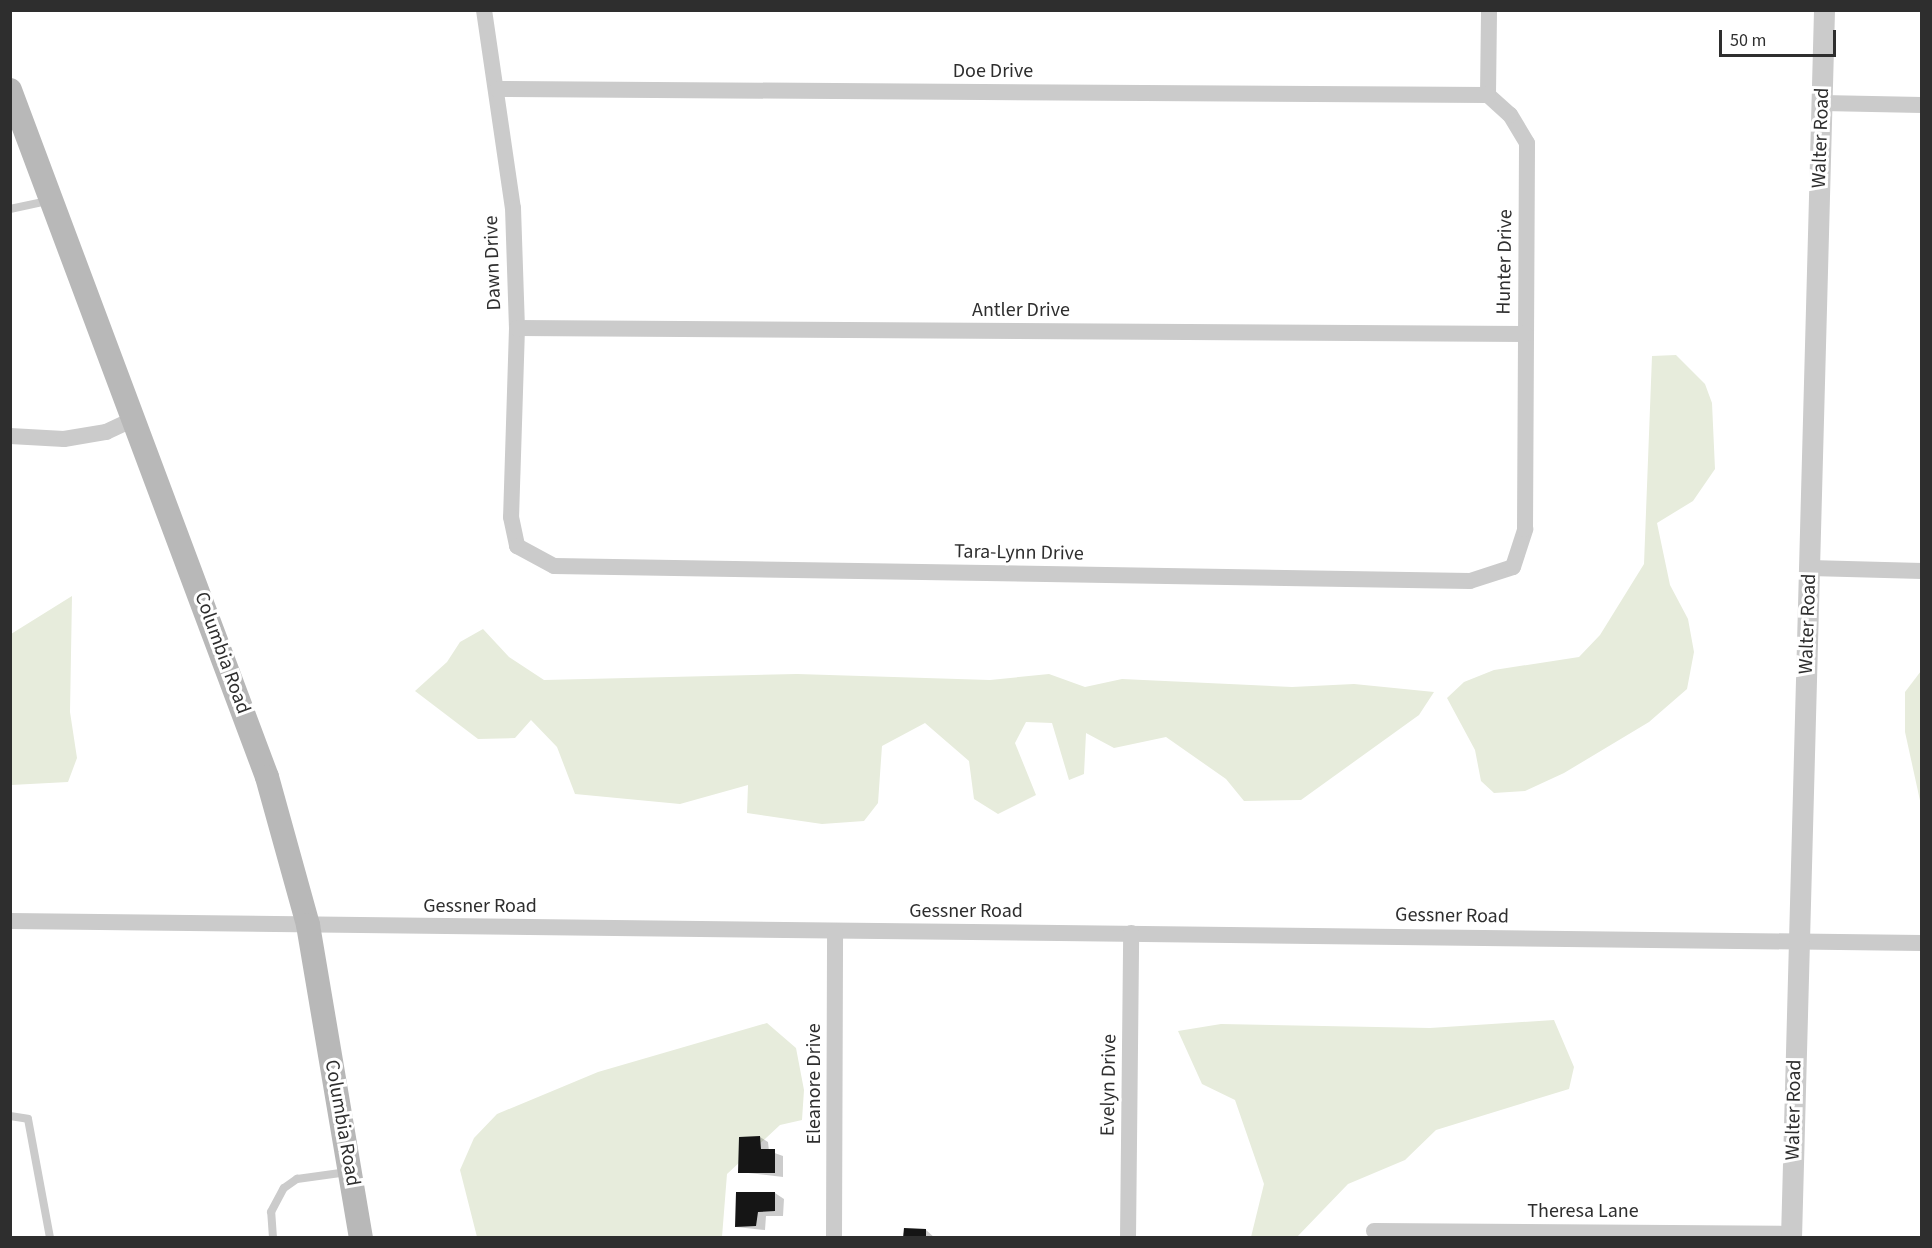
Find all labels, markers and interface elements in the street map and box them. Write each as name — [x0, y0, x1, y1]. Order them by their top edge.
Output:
scale bar — [1722, 18, 1839, 56]
text: 50 m — [1730, 28, 1766, 53]
street label: Doe Drive — [953, 59, 1033, 83]
street label: Walter Road — [1807, 87, 1835, 189]
street label: Hunter Drive — [1492, 209, 1518, 315]
street label: Dawn Drive — [479, 215, 507, 311]
street label: Antler Drive — [972, 298, 1070, 322]
street label: Tara-Lynn Drive — [954, 540, 1084, 566]
street label: Walter Road — [1794, 573, 1822, 675]
street label: Columbia Road — [189, 589, 255, 717]
street label: Gessner Road — [423, 894, 537, 918]
street label: Gessner Road — [909, 899, 1023, 923]
street label: Gessner Road — [1395, 903, 1509, 929]
street label: Eleanore Drive — [802, 1023, 826, 1145]
street label: Evelyn Drive — [1096, 1034, 1122, 1136]
street label: Columbia Road — [319, 1058, 365, 1188]
street label: Walter Road — [1781, 1059, 1807, 1161]
street label: Theresa Lane — [1527, 1199, 1639, 1223]

